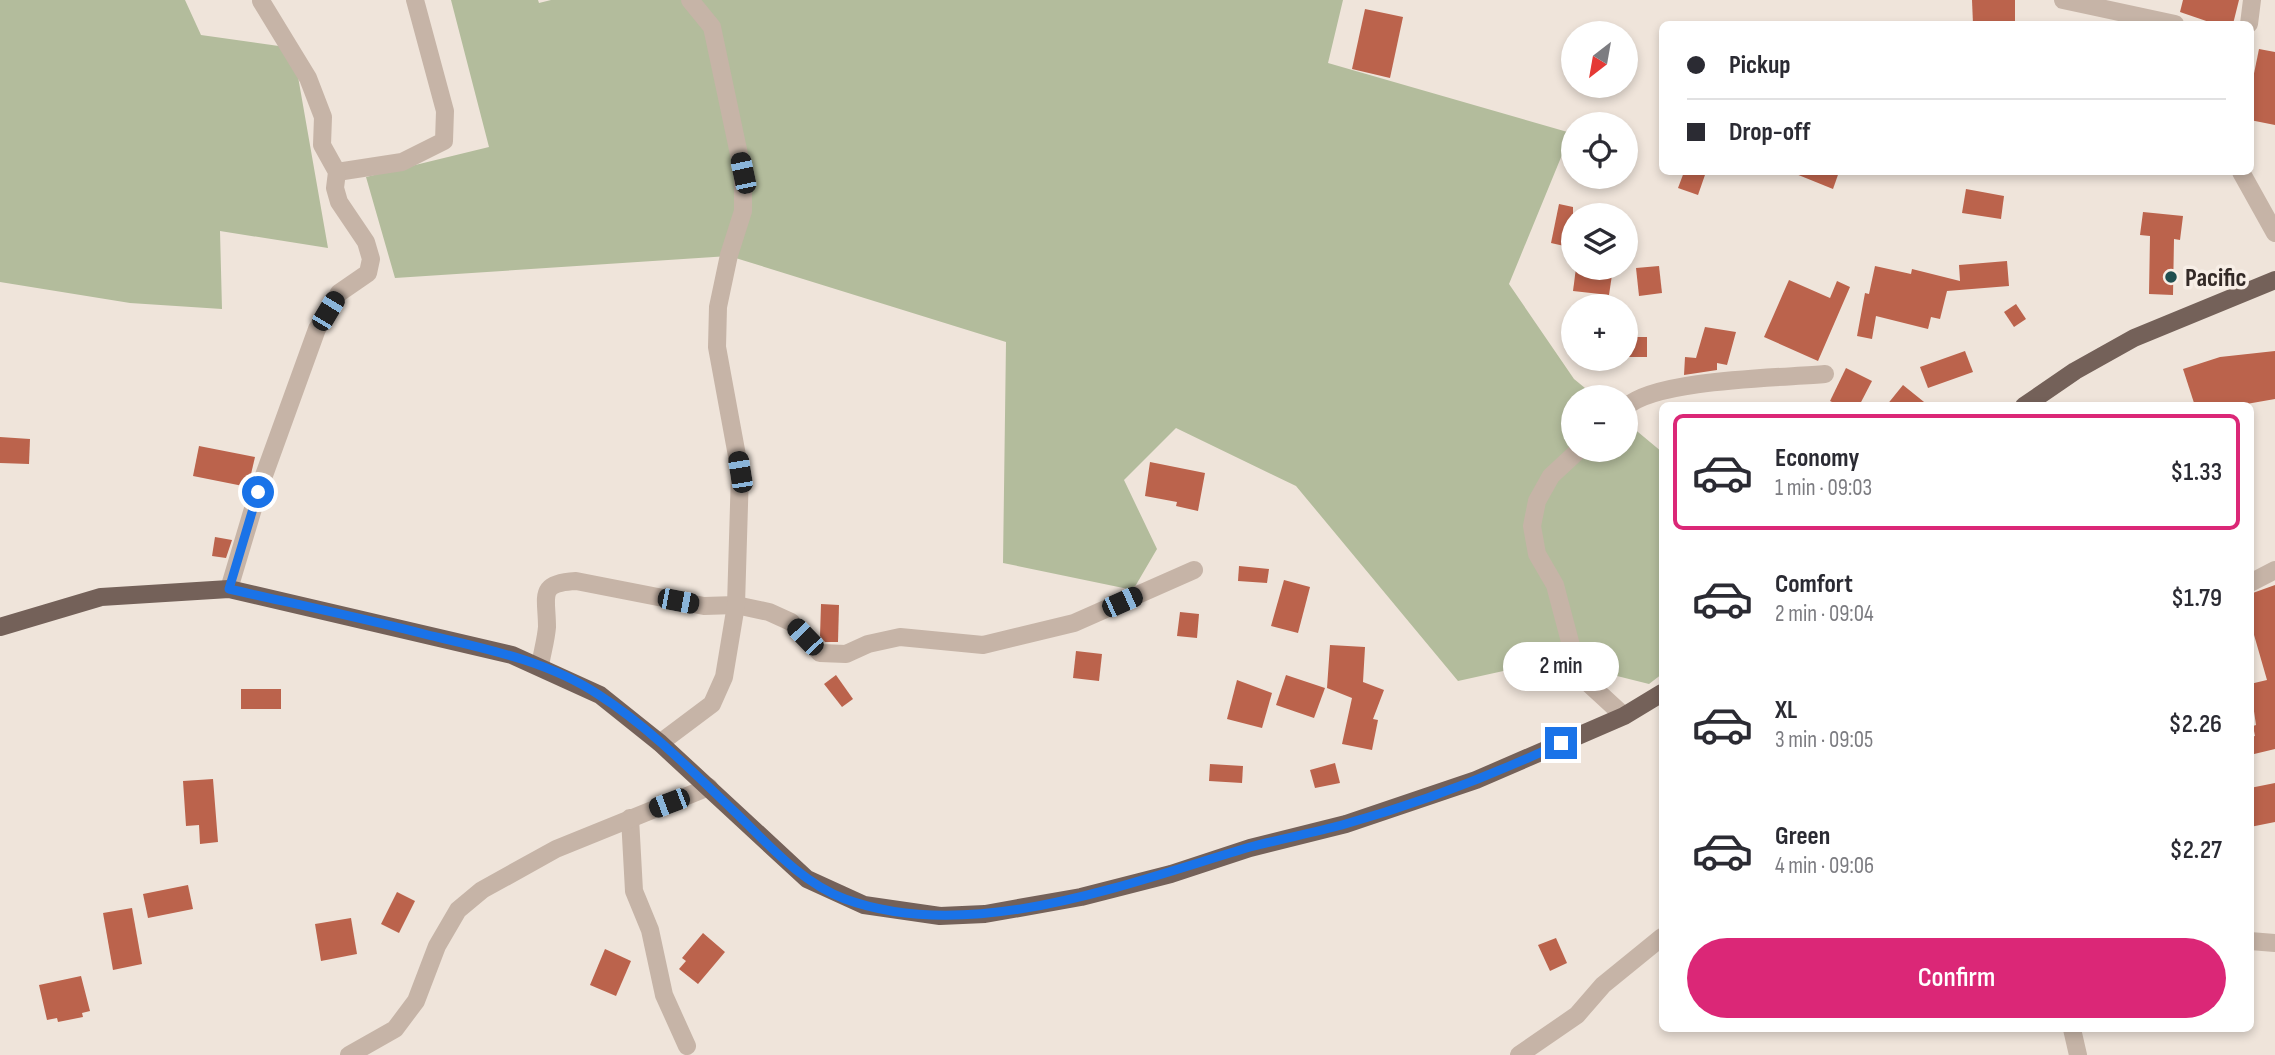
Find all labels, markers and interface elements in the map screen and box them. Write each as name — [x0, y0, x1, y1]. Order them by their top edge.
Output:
north arrow — [1561, 21, 1638, 98]
map controls — [1561, 21, 1638, 462]
text: Pickup — [1729, 50, 1791, 81]
button: locate — [1561, 112, 1638, 189]
text: Drop-off — [1729, 117, 1810, 148]
car — [729, 150, 758, 196]
button: layers — [1561, 203, 1638, 280]
place label: Pacific — [2185, 263, 2246, 294]
marker: Pacific — [2163, 269, 2179, 285]
car — [309, 288, 348, 334]
button: + — [1561, 294, 1638, 371]
button: − — [1561, 385, 1638, 462]
icon: car — [1691, 441, 1754, 504]
text: Economy — [1775, 443, 1859, 474]
car — [727, 450, 754, 494]
text: $1.33 — [2170, 457, 2222, 488]
text: 1 min · 09:03 — [1775, 474, 1872, 502]
route start — [242, 476, 274, 508]
icon: car — [1691, 567, 1754, 630]
text: Comfort — [1775, 569, 1853, 600]
text: $1.79 — [2171, 583, 2222, 614]
car — [1099, 584, 1146, 620]
car — [656, 587, 701, 615]
text: 2 min · 09:04 — [1775, 600, 1874, 628]
car — [783, 615, 828, 659]
callout: 2 min — [1503, 642, 1619, 690]
text: 2 min — [1539, 652, 1583, 680]
icon: car — [1691, 693, 1754, 756]
text: XL — [1775, 695, 1797, 726]
text: $2.26 — [2169, 709, 2222, 740]
text: 3 min · 09:05 — [1775, 726, 1873, 754]
route end — [1545, 727, 1577, 759]
car — [646, 786, 693, 820]
icon: car — [1691, 819, 1754, 882]
text: Green — [1775, 821, 1830, 852]
text: $2.27 — [2169, 835, 2222, 866]
text: 4 min · 09:06 — [1775, 852, 1874, 880]
button: Confirm — [1687, 938, 2226, 1018]

